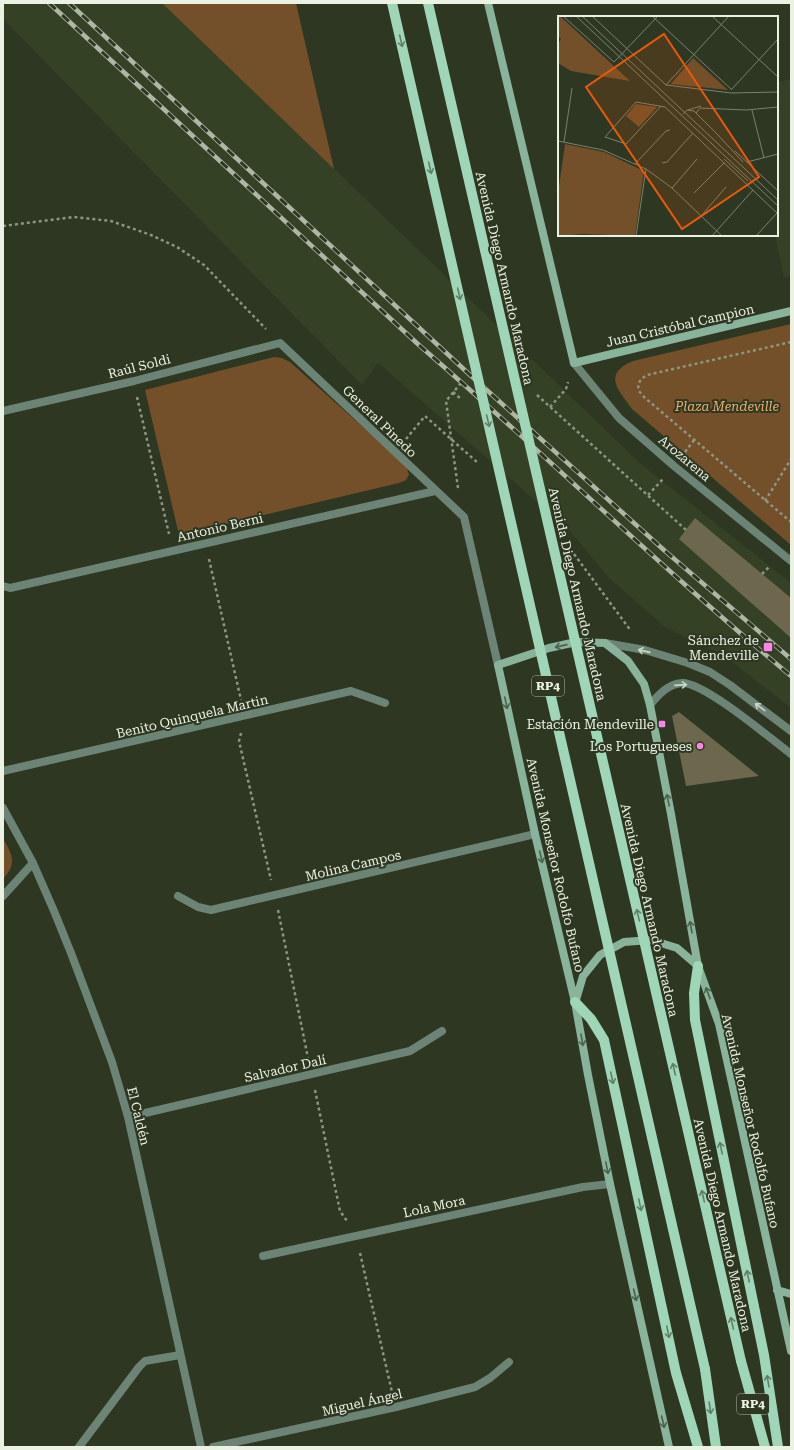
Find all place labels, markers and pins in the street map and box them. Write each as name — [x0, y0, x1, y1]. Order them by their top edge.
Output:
place label: Sánchez de Mendeville — [688, 633, 759, 663]
marker: Sánchez de Mendeville — [762, 641, 774, 653]
place label: Estación Mendeville — [527, 717, 654, 732]
marker: Estación Mendeville — [657, 719, 667, 729]
place label: Los Portugueses — [590, 739, 692, 754]
marker: Los Portugueses — [695, 741, 705, 751]

